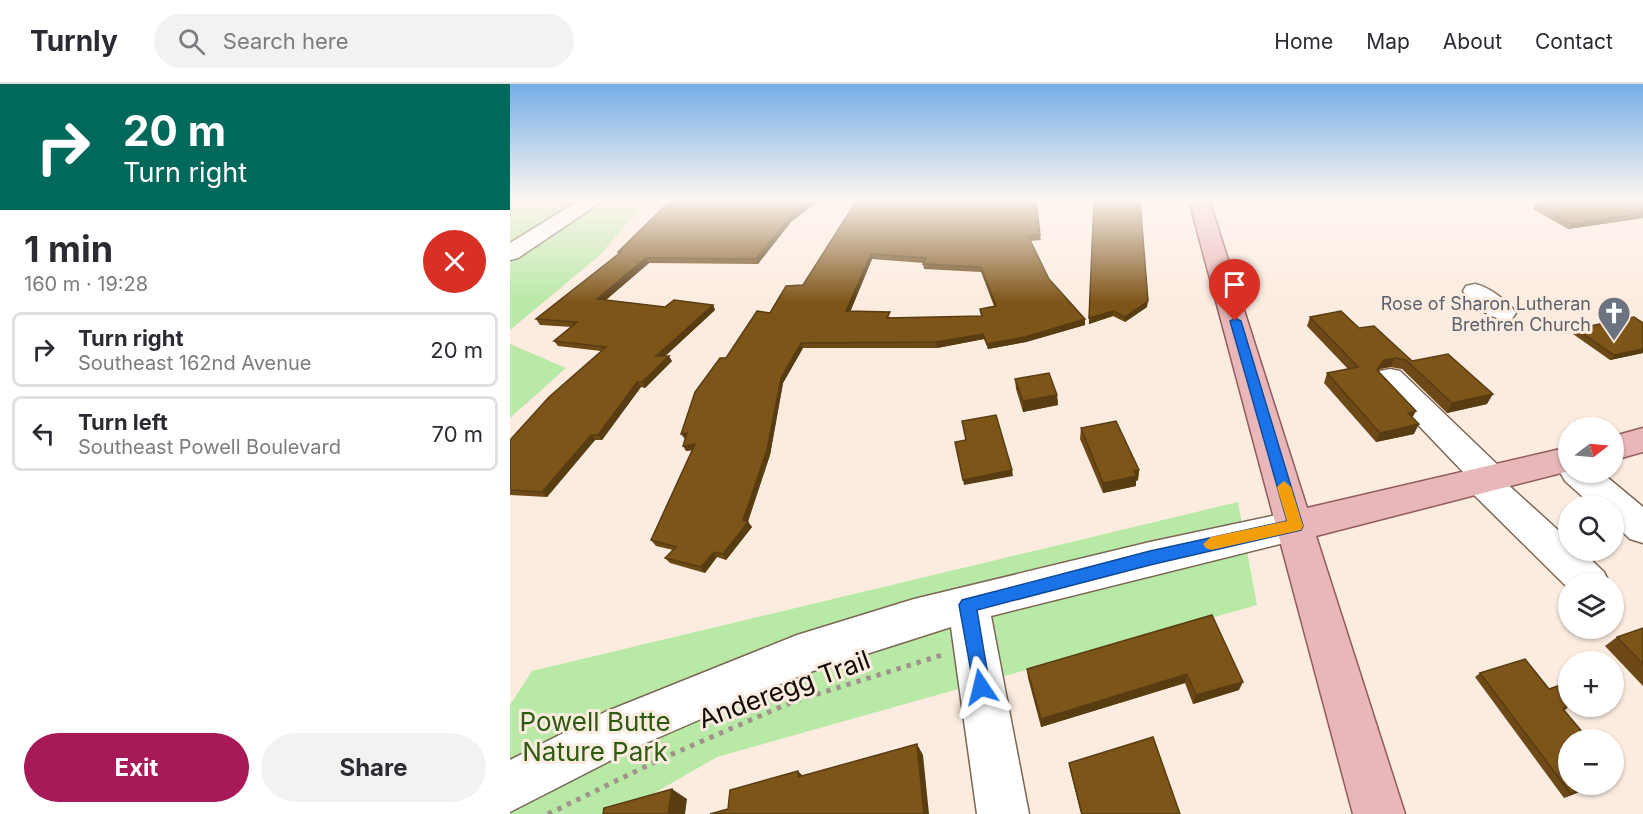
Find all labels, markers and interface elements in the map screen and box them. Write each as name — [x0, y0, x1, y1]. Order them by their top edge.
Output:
search box — [154, 14, 574, 68]
text: Turnly — [30, 24, 118, 58]
icon: search — [175, 25, 208, 58]
text: Search here — [223, 28, 349, 54]
text: Home — [1274, 29, 1333, 54]
text: Map — [1366, 29, 1410, 54]
text: About — [1443, 29, 1502, 54]
text: Contact — [1535, 29, 1613, 54]
text: 20 m — [123, 105, 226, 156]
icon: right — [24, 108, 102, 186]
text: Turn right — [123, 156, 247, 189]
text: 1 min — [24, 227, 113, 271]
button: close — [423, 230, 486, 293]
pin — [1209, 259, 1260, 321]
icon: arrive — [1218, 268, 1251, 301]
text: 160 m · 19:28 — [24, 272, 148, 296]
place label: Rose of Sharon Lutheran Brethren Church — [1381, 293, 1591, 335]
church icon: Rose of Sharon Lutheran Brethren Church — [1596, 295, 1632, 342]
text: Turn right — [78, 325, 184, 351]
icon: right — [27, 333, 60, 366]
text: 20 m — [430, 337, 483, 363]
text: Southeast 162nd Avenue — [78, 351, 312, 375]
text: Turn left — [78, 409, 168, 435]
icon: left — [27, 417, 60, 450]
north arrow — [1558, 417, 1624, 483]
map controls — [1558, 417, 1624, 795]
text: 70 m — [432, 421, 483, 447]
text: Southeast Powell Boulevard — [78, 435, 341, 459]
button: search — [1558, 495, 1624, 561]
button: layers — [1558, 573, 1624, 639]
street label: Anderegg Trail — [694, 644, 874, 734]
button: + — [1558, 651, 1624, 717]
position arrow — [949, 655, 1013, 719]
park label: Powell Butte Nature Park — [519, 706, 671, 767]
button: − — [1558, 729, 1624, 795]
button: Exit — [24, 733, 249, 802]
button: Share — [261, 733, 486, 802]

